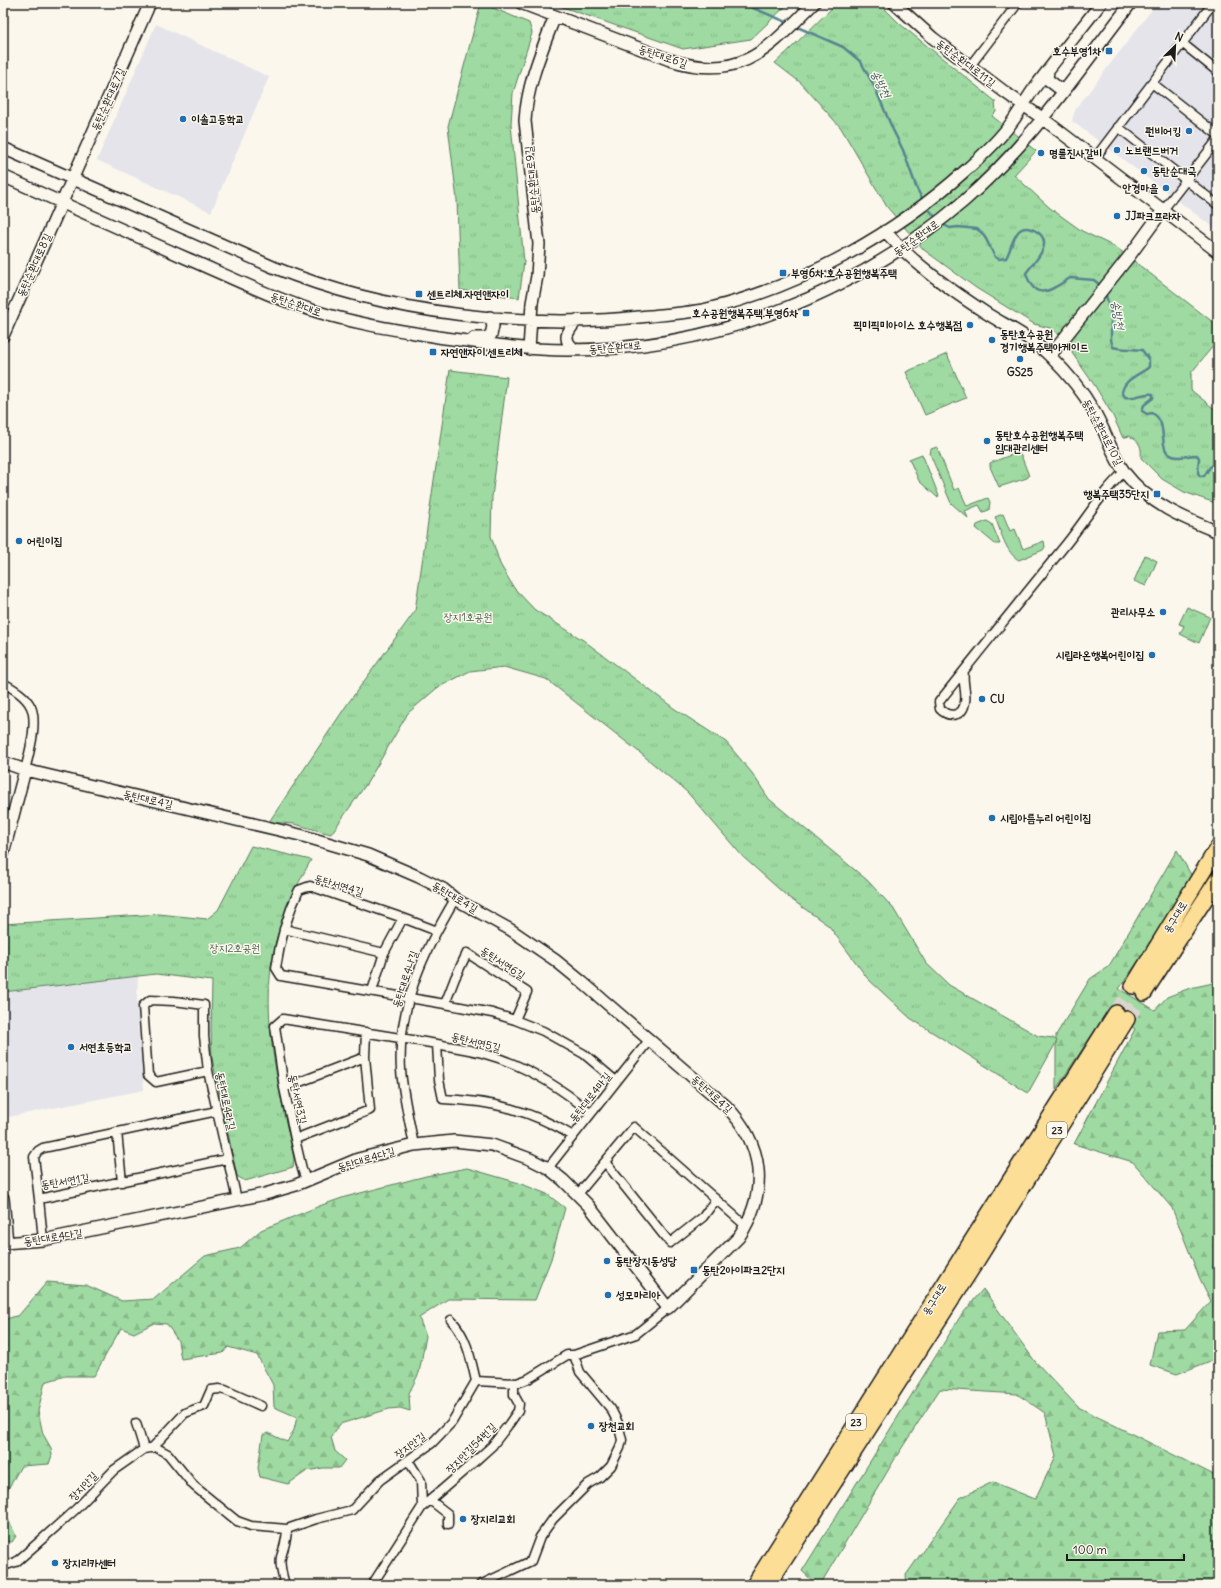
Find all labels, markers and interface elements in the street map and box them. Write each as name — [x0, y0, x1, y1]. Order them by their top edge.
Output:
north arrow — [1155, 26, 1195, 66]
text: N — [1173, 29, 1185, 45]
street label: 동탄순환대로11길 — [934, 36, 999, 90]
street label: 동탄대로6길 — [637, 42, 689, 71]
place label: 호수부영1차 — [1052, 44, 1101, 58]
marker: 호수부영1차 — [1104, 46, 1114, 56]
street label: 동탄순환대로7길 — [88, 65, 128, 133]
water label: 송방천 — [868, 67, 895, 101]
place label: 이솔고등학교 — [191, 112, 244, 126]
marker: 이솔고등학교 — [178, 114, 188, 124]
place label: 펀비어킹 — [1145, 124, 1181, 138]
marker: 펀비어킹 — [1184, 126, 1194, 136]
place label: 노브랜드버거 — [1125, 143, 1178, 157]
street label: 동탄순환대로9길 — [521, 145, 543, 215]
marker: 노브랜드버거 — [1112, 145, 1122, 155]
place label: 명륜진사갈비 — [1049, 146, 1102, 160]
marker: 명륜진사갈비 — [1036, 148, 1046, 158]
place label: 동탄순대국 — [1152, 164, 1196, 178]
marker: 동탄순대국 — [1139, 166, 1149, 176]
place label: 안경마을 — [1123, 181, 1158, 195]
marker: 안경마을 — [1161, 183, 1171, 193]
place label: JJ파크프라자 — [1125, 209, 1181, 223]
marker: JJ파크프라자 — [1112, 211, 1122, 221]
street label: 동탄순환대로 — [890, 217, 942, 259]
street label: 동탄순환대로8길 — [14, 231, 54, 299]
place label: 부영6차.호수공원행복주택 — [791, 266, 897, 280]
marker: 부영6차.호수공원행복주택 — [778, 268, 788, 278]
place label: 센트리체.자연앤자이 — [426, 287, 509, 301]
street label: 동탄순환대로 — [269, 289, 324, 319]
marker: 센트리체.자연앤자이 — [414, 289, 424, 299]
water label: 송방천 — [1109, 299, 1128, 332]
place label: 호수공원행복주택.부영6차 — [692, 306, 798, 320]
marker: 호수공원행복주택.부영6차 — [801, 308, 811, 318]
place label: 픽미픽미아이스 호수행복점 — [853, 318, 962, 332]
marker: 픽미픽미아이스 호수행복점 — [965, 320, 975, 330]
place label: 동탄호수공원 경기행복주택아케이드 — [1000, 327, 1089, 354]
marker: 동탄호수공원 경기행복주택아케이드 — [987, 335, 997, 345]
street label: 동탄순환대로 — [588, 338, 642, 356]
place label: 자연앤자이.센트리체 — [440, 345, 523, 359]
marker: 자연앤자이.센트리체 — [428, 347, 438, 357]
marker: GS25 — [1015, 354, 1025, 364]
place label: GS25 — [1007, 365, 1033, 379]
street label: 동탄순환대로10길 — [1080, 396, 1127, 468]
place label: 동탄호수공원행복주택 임대관리센터 — [995, 428, 1084, 455]
marker: 동탄호수공원행복주택 임대관리센터 — [982, 436, 992, 446]
place label: 행복주택35단지 — [1083, 487, 1149, 501]
marker: 행복주택35단지 — [1152, 489, 1162, 499]
place label: 어린이집 — [27, 534, 63, 548]
marker: 어린이집 — [14, 536, 24, 546]
place label: 관리사무소 — [1111, 605, 1155, 619]
marker: 관리사무소 — [1158, 607, 1168, 617]
park label: 장지1호공원 — [444, 610, 492, 624]
place label: 시립라온행복어린이집 — [1055, 648, 1144, 662]
marker: 시립라온행복어린이집 — [1147, 650, 1157, 660]
place label: CU — [990, 692, 1005, 706]
marker: CU — [977, 694, 987, 704]
street label: 동탄대로4길 — [122, 786, 174, 812]
place label: 시립아름누리 어린이집 — [1000, 811, 1091, 825]
marker: 시립아름누리 어린이집 — [987, 813, 997, 823]
street label: 동탄서연4길 — [313, 871, 365, 899]
street label: 동탄대로4길 — [430, 878, 481, 916]
street label: 용구대로 — [1160, 898, 1190, 936]
park label: 장지2호공원 — [210, 941, 260, 955]
street label: 동탄서연6길 — [478, 943, 528, 983]
street label: 동탄대로4나길 — [389, 948, 421, 1009]
street label: 동탄서연5길 — [450, 1029, 502, 1055]
place label: 서연초등학교 — [79, 1040, 132, 1054]
marker: 서연초등학교 — [66, 1042, 76, 1052]
street label: 동탄대로4마길 — [566, 1069, 614, 1125]
street label: 동탄대로4라길 — [213, 1070, 239, 1132]
street label: 동탄대로4길 — [689, 1072, 736, 1116]
street label: 동탄서연3길 — [286, 1073, 310, 1125]
road number: 23 — [1047, 1122, 1067, 1138]
street label: 동탄대로4다길 — [336, 1144, 397, 1174]
street label: 동탄서연1길 — [40, 1170, 90, 1192]
street label: 동탄대로4다길 — [23, 1225, 84, 1249]
place label: 동탄장지동성당 — [615, 1254, 677, 1268]
marker: 동탄장지동성당 — [602, 1256, 612, 1266]
place label: 동탄2아이파크2단지 — [702, 1263, 785, 1277]
marker: 동탄2아이파크2단지 — [689, 1265, 699, 1275]
street label: 용구대로 — [919, 1280, 949, 1318]
place label: 성모마리아 — [616, 1288, 660, 1302]
marker: 성모마리아 — [603, 1290, 613, 1300]
road number: 23 — [846, 1414, 866, 1430]
place label: 장천교회 — [598, 1419, 635, 1433]
street label: 장지안길54번길 — [443, 1420, 499, 1476]
marker: 장천교회 — [586, 1421, 596, 1431]
street label: 장지안길 — [392, 1429, 429, 1461]
street label: 장지안길 — [66, 1468, 100, 1504]
place label: 장지리교회 — [470, 1512, 515, 1526]
marker: 장지리교회 — [458, 1514, 468, 1524]
scale bar — [1067, 1536, 1184, 1562]
text: 100 m — [1073, 1542, 1107, 1557]
place label: 장지리카센터 — [62, 1556, 116, 1570]
marker: 장지리카센터 — [50, 1558, 60, 1568]

